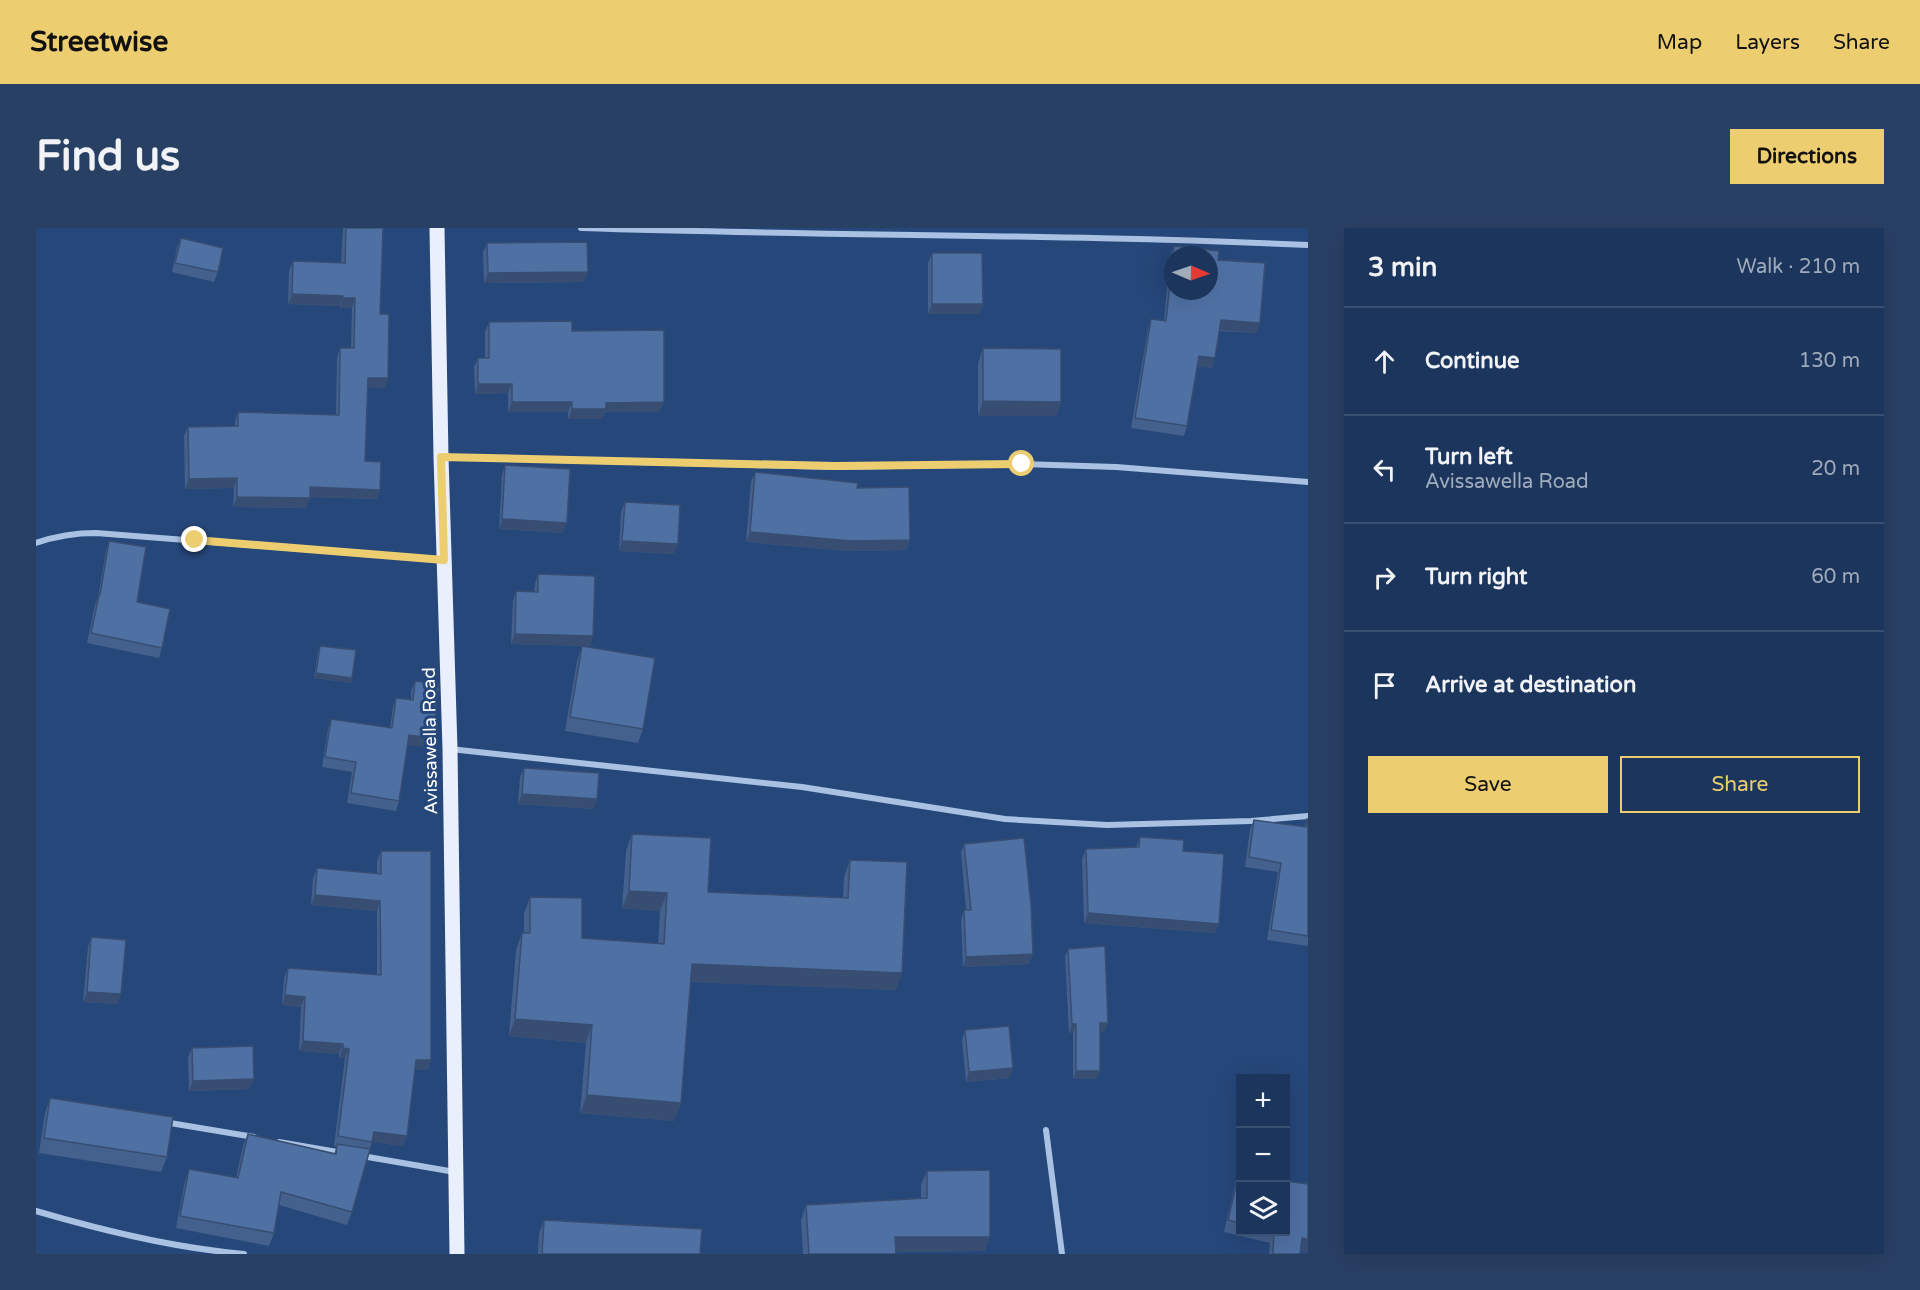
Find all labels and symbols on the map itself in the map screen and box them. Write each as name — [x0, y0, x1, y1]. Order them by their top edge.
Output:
north arrow — [1164, 246, 1218, 300]
route start — [1008, 450, 1034, 476]
route end — [181, 526, 207, 552]
street label: Avissawella Road — [418, 667, 442, 815]

